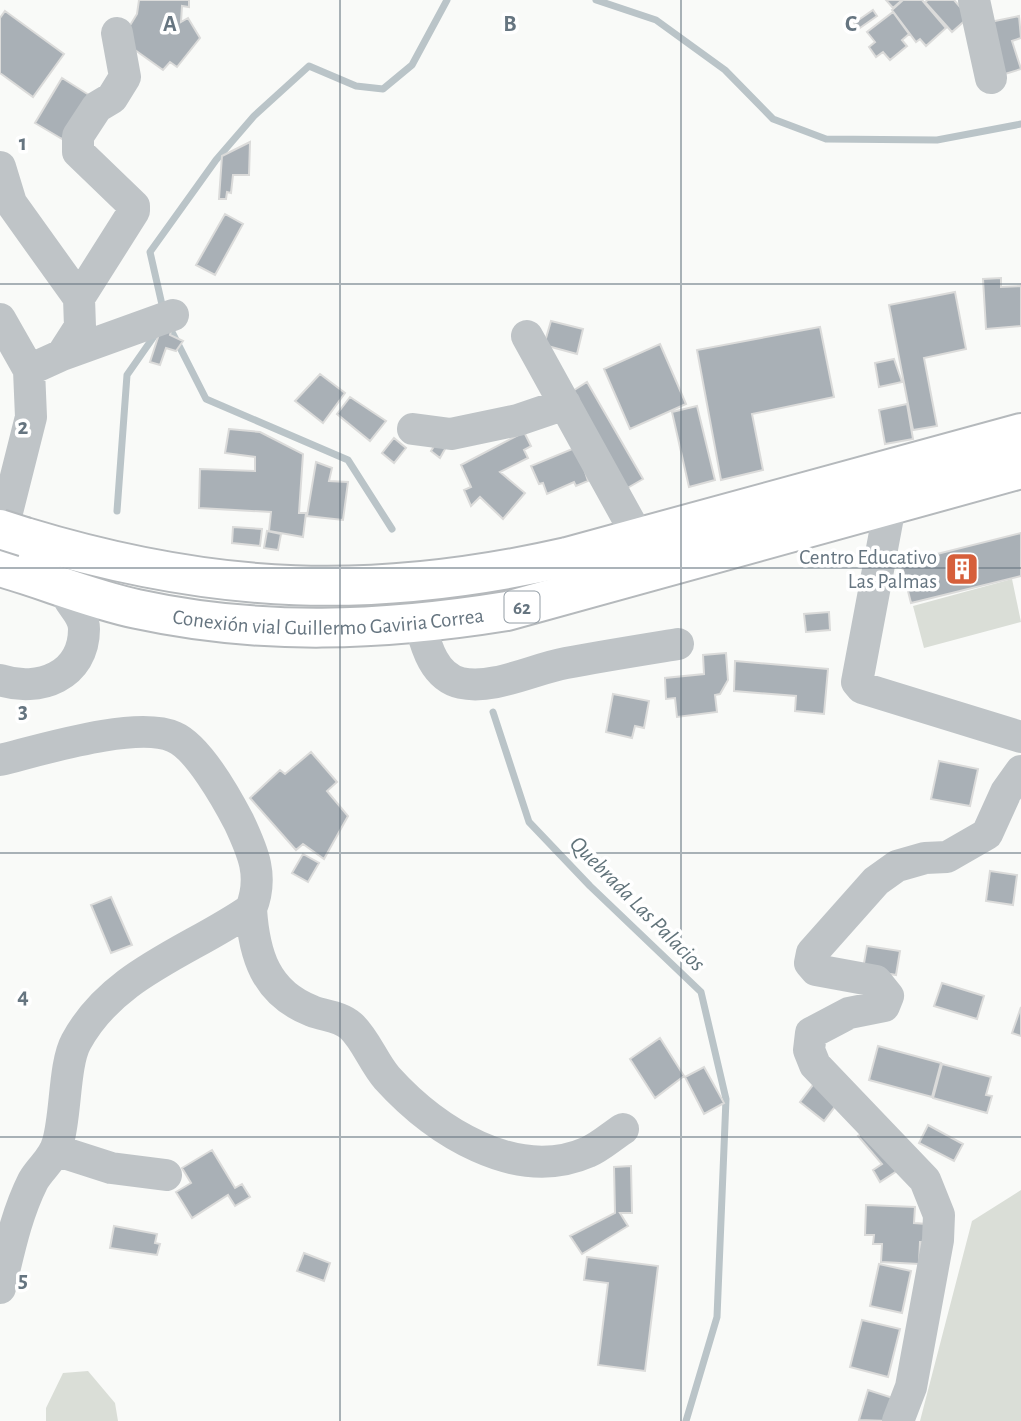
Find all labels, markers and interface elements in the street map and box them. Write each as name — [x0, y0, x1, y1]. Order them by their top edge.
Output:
text: A — [163, 13, 177, 36]
text: B — [503, 13, 517, 36]
text: C — [845, 13, 857, 36]
text: 1 — [19, 132, 27, 155]
text: 2 — [18, 416, 29, 439]
place label: Centro Educativo Las Palmas — [799, 547, 937, 592]
building icon: Centro Educativo Las Palmas — [943, 550, 981, 588]
road number: 62 — [504, 592, 540, 622]
street label: Conexión vial Guillermo Gaviria Correa — [171, 605, 486, 639]
text: 3 — [18, 700, 28, 723]
water label: Quebrada Las Palacios — [565, 832, 709, 976]
text: 4 — [17, 985, 29, 1008]
text: 5 — [18, 1269, 28, 1292]

